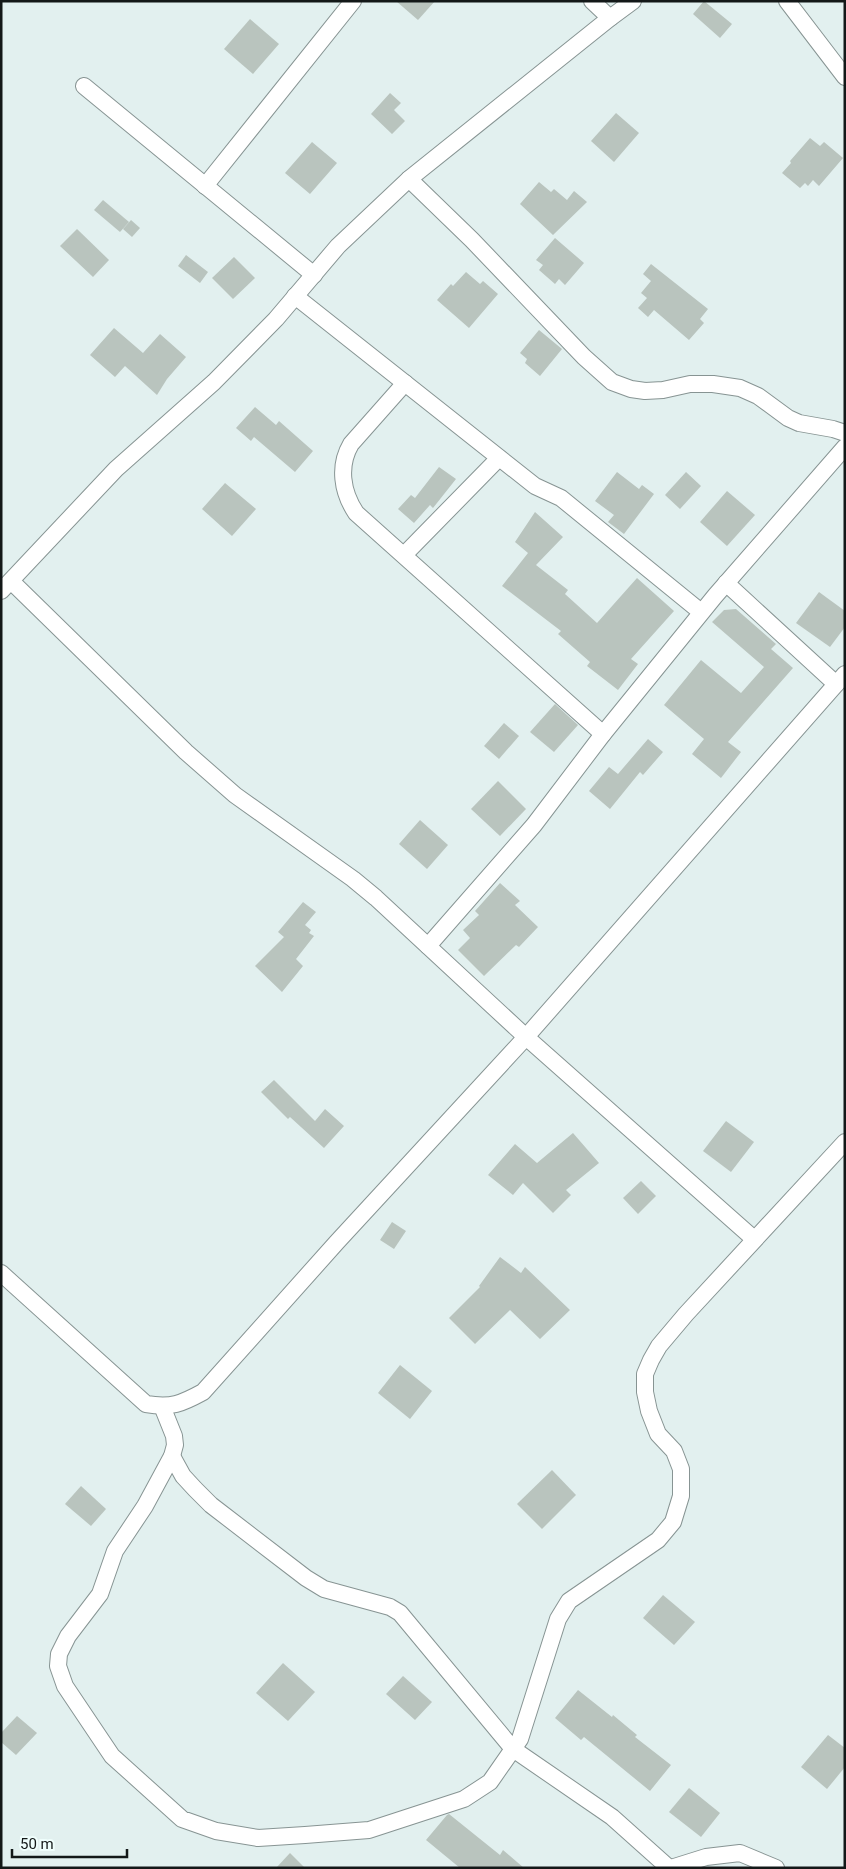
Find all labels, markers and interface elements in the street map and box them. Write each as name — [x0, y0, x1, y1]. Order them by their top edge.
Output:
scale bar — [12, 1826, 128, 1858]
text: 50 m — [20, 1835, 54, 1853]

